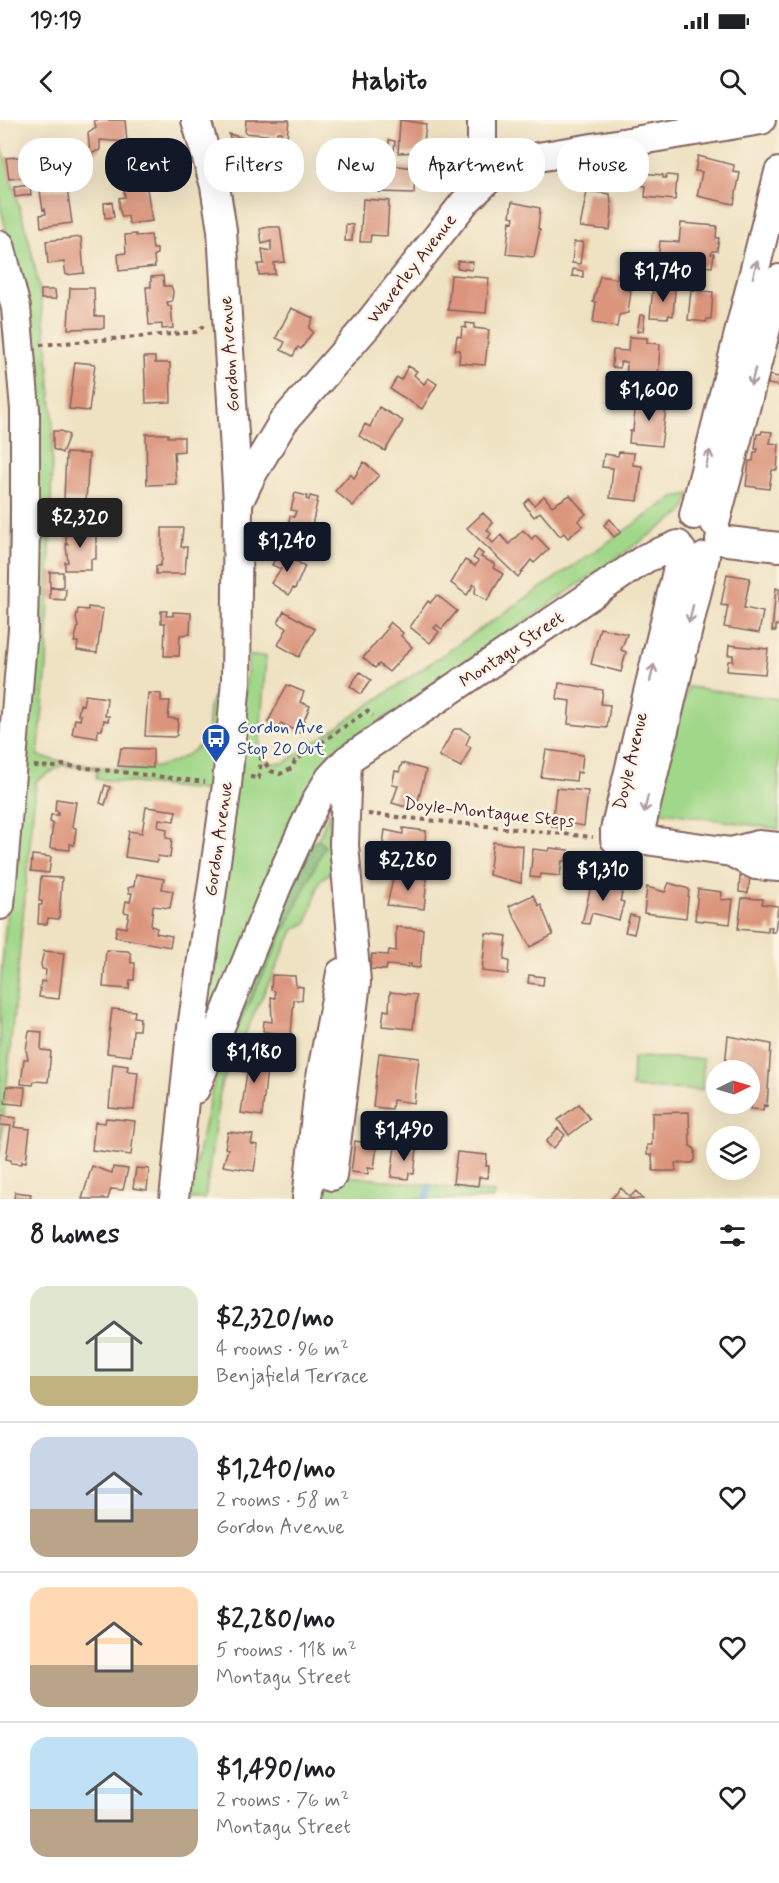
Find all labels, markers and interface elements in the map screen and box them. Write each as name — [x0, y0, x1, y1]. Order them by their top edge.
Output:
text: 19:19 — [30, 7, 82, 35]
text: Habito — [352, 64, 427, 99]
icon: back — [30, 65, 63, 98]
icon: search — [716, 65, 749, 98]
chip: Buy — [18, 138, 93, 192]
chip: Rent — [105, 138, 192, 192]
chip: Filters — [204, 138, 304, 192]
chip: New — [316, 138, 396, 192]
chip: Apartment — [408, 138, 545, 192]
chip: House — [557, 138, 649, 192]
street label: Waverley Avenue — [362, 209, 463, 329]
pin: $1,740 — [614, 252, 712, 303]
text: $1,740 — [634, 258, 692, 285]
one-way arrow — [749, 260, 761, 279]
street label: Gordon Avenue — [214, 295, 246, 413]
one-way arrow — [747, 367, 759, 386]
pin: $1,600 — [600, 371, 698, 422]
text: $1,600 — [619, 377, 679, 404]
one-way arrow — [703, 449, 714, 468]
pin: $2,320 — [31, 498, 129, 549]
text: $2,320 — [51, 504, 109, 531]
pin: $1,240 — [238, 522, 336, 573]
text: $1,240 — [258, 528, 316, 555]
one-way arrow — [685, 604, 696, 624]
street label: Montagu Street — [455, 606, 569, 694]
one-way arrow — [647, 664, 659, 683]
street label: Doyle Avenue — [608, 710, 654, 812]
place label: Gordon Ave Stop 20 Out — [237, 716, 325, 761]
bus stop icon: Gordon Ave Stop 20 Out — [200, 722, 232, 764]
street label: Gordon Avenue — [199, 780, 239, 898]
street label: Doyle-Montague Steps — [403, 792, 575, 834]
one-way arrow — [640, 794, 651, 813]
pin: $2,280 — [359, 841, 457, 892]
text: $2,280 — [379, 847, 437, 874]
pin: $1,310 — [554, 851, 652, 902]
text: $1,310 — [577, 857, 629, 884]
pin: $1,180 — [205, 1033, 303, 1084]
text: $1,180 — [226, 1039, 282, 1066]
north arrow — [706, 1060, 760, 1114]
map controls — [706, 1060, 760, 1180]
pin: $1,490 — [355, 1111, 453, 1162]
text: $1,490 — [375, 1117, 433, 1144]
button: layers — [706, 1126, 760, 1180]
text: 8 homes — [30, 1218, 120, 1252]
icon: filters — [716, 1219, 749, 1252]
text: $2,320/mo — [216, 1302, 334, 1336]
icon: home — [78, 1310, 150, 1382]
icon: heart — [716, 1330, 749, 1363]
text: 4 rooms · 96 m² — [216, 1336, 349, 1363]
text: Benjafield Terrace — [216, 1363, 368, 1390]
text: $1,240/mo — [216, 1453, 335, 1487]
icon: home — [78, 1461, 150, 1533]
icon: heart — [716, 1481, 749, 1514]
text: 2 rooms · 58 m² — [216, 1487, 349, 1514]
text: Gordon Avenue — [216, 1514, 345, 1541]
text: $2,280/mo — [216, 1603, 335, 1637]
icon: home — [78, 1611, 150, 1683]
icon: heart — [716, 1631, 749, 1664]
text: 5 rooms · 118 m² — [216, 1637, 357, 1664]
text: Montagu Street — [216, 1664, 351, 1691]
text: $1,490/mo — [216, 1753, 336, 1787]
icon: home — [78, 1761, 150, 1833]
icon: heart — [716, 1781, 749, 1814]
text: 2 rooms · 76 m² — [216, 1787, 349, 1814]
text: Montagu Street — [216, 1814, 351, 1841]

